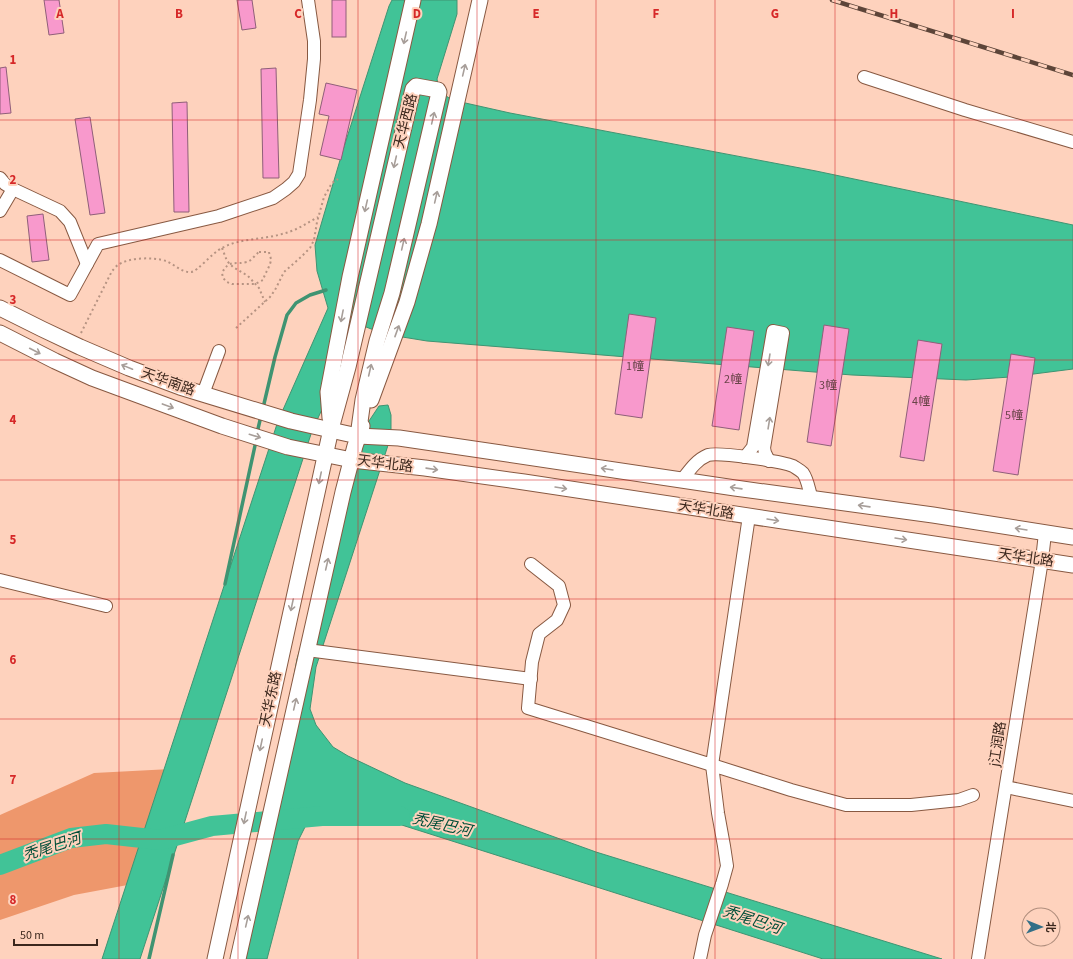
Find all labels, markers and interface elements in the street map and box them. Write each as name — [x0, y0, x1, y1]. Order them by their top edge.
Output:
text: A — [55, 5, 64, 23]
text: B — [175, 5, 183, 23]
text: C — [294, 5, 302, 23]
text: D — [413, 5, 421, 23]
text: E — [532, 5, 540, 23]
text: F — [653, 5, 660, 23]
text: G — [771, 5, 779, 23]
text: H — [890, 5, 898, 23]
text: I — [1011, 5, 1015, 23]
one-way arrow — [400, 31, 408, 44]
text: 1 — [10, 51, 17, 69]
one-way arrow — [461, 64, 469, 77]
street label: 天华西路 — [390, 91, 422, 151]
one-way arrow — [430, 111, 438, 124]
one-way arrow — [391, 155, 399, 168]
text: 2 — [10, 171, 17, 189]
one-way arrow — [432, 191, 440, 204]
one-way arrow — [362, 199, 370, 212]
one-way arrow — [400, 238, 408, 251]
text: 3 — [10, 291, 17, 309]
one-way arrow — [338, 309, 346, 322]
one-way arrow — [393, 325, 401, 337]
one-way arrow — [28, 348, 40, 355]
one-way arrow — [764, 353, 772, 366]
house number: 1幢 — [626, 358, 644, 375]
one-way arrow — [122, 362, 134, 370]
street label: 天华南路 — [138, 363, 198, 401]
one-way arrow — [367, 364, 375, 377]
house number: 2幢 — [724, 371, 742, 388]
house number: 3幢 — [819, 377, 837, 394]
house number: 4幢 — [912, 393, 930, 410]
one-way arrow — [161, 403, 173, 411]
house number: 5幢 — [1005, 407, 1023, 424]
text: 4 — [10, 411, 17, 429]
one-way arrow — [765, 417, 773, 430]
one-way arrow — [249, 433, 262, 440]
street label: 天华北路 — [356, 451, 414, 477]
one-way arrow — [426, 465, 439, 473]
one-way arrow — [601, 465, 614, 473]
one-way arrow — [316, 471, 324, 484]
one-way arrow — [554, 484, 567, 492]
one-way arrow — [729, 484, 742, 492]
street label: 天华北路 — [677, 496, 735, 524]
one-way arrow — [858, 502, 871, 510]
one-way arrow — [766, 516, 779, 524]
one-way arrow — [1015, 525, 1028, 533]
text: 5 — [10, 531, 17, 549]
one-way arrow — [894, 535, 907, 543]
street label: 天华北路 — [997, 544, 1055, 572]
one-way arrow — [323, 558, 331, 571]
one-way arrow — [288, 598, 296, 611]
text: 6 — [10, 651, 17, 669]
street label: 天华东路 — [255, 670, 287, 728]
one-way arrow — [291, 698, 299, 711]
street label: j江润路 — [984, 720, 1011, 769]
one-way arrow — [257, 739, 265, 752]
text: 7 — [10, 771, 17, 789]
water label: 秃尾巴河 — [410, 808, 477, 843]
one-way arrow — [241, 811, 249, 824]
water label: 秃尾巴河 — [20, 827, 87, 866]
text: 8 — [10, 891, 17, 909]
water label: 秃尾巴河 — [720, 901, 787, 940]
north arrow — [1021, 907, 1061, 947]
one-way arrow — [243, 915, 251, 928]
scale bar — [14, 921, 97, 947]
text: 北 — [1043, 922, 1058, 933]
text: 50 m — [20, 927, 44, 944]

